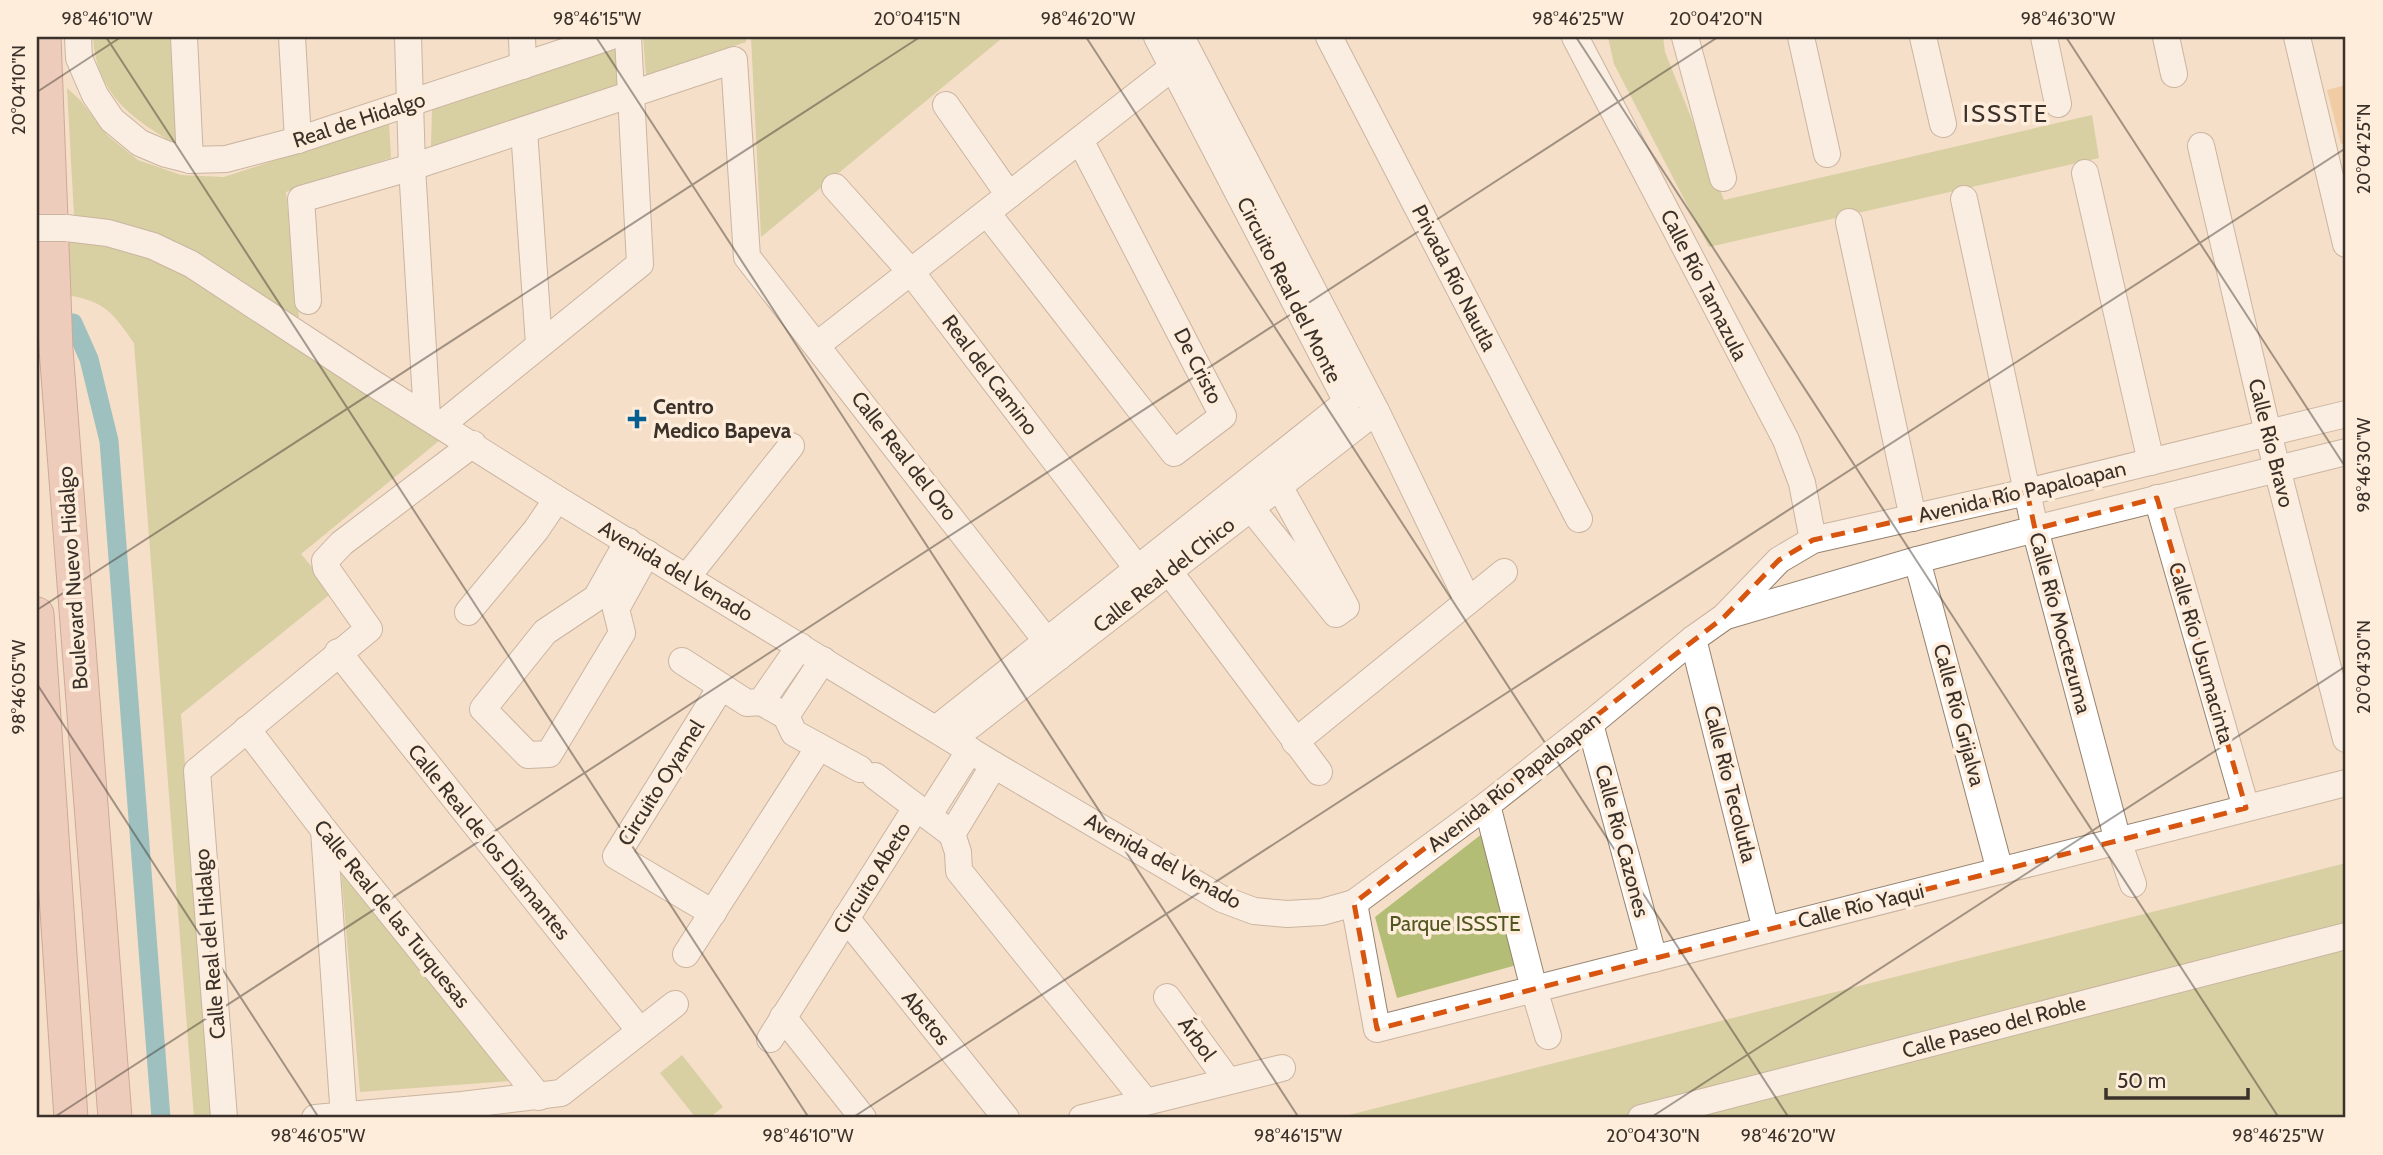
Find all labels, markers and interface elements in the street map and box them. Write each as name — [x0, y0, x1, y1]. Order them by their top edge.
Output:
text: 98°46'10"W — [62, 8, 152, 30]
text: 98°46'15"W — [553, 8, 641, 30]
text: 20°04'15"N — [873, 8, 961, 30]
text: 98°46'20"W — [1041, 8, 1135, 30]
text: 98°46'25"W — [1532, 8, 1624, 30]
text: 20°04'20"N — [1669, 8, 1763, 30]
text: 98°46'30"W — [2021, 8, 2115, 30]
text: 20°04'10"N — [8, 45, 30, 135]
street label: Real de Hidalgo — [290, 86, 428, 153]
district label: ISSSTE — [1963, 99, 2049, 128]
text: 20°04'25"N — [2353, 104, 2375, 194]
street label: Circuito Real del Monte — [1232, 193, 1347, 387]
street label: Privada Río Nautla — [1407, 201, 1502, 355]
street label: Calle Río Tamazula — [1656, 205, 1753, 364]
street label: Real del Camino — [937, 310, 1044, 440]
street label: De Cristo — [1169, 324, 1228, 408]
street label: Calle Río Bravo — [2243, 376, 2300, 510]
street label: Calle Real del Oro — [846, 386, 963, 525]
place label: Centro Medico Bapeva — [653, 394, 792, 443]
marker: Centro Medico Bapeva — [627, 409, 647, 429]
text: 98°46'30"W — [2353, 418, 2375, 512]
street label: Avenida Río Papaloapan — [1916, 455, 2128, 528]
street label: Boulevard Nuevo Hidalgo — [52, 465, 93, 691]
street label: Calle Real del Chico — [1088, 512, 1240, 638]
street label: Avenida del Venado — [595, 515, 758, 626]
street label: Calle Río Moctezuma — [2024, 530, 2097, 716]
street label: Calle Río Usumacinta — [2164, 559, 2239, 746]
text: 20°04'30"N — [2353, 620, 2375, 714]
text: 98°46'05"W — [8, 640, 30, 734]
street label: Calle Río Grijalva — [1928, 641, 1990, 789]
street label: Calle Río Tecolutla — [1699, 703, 1762, 865]
street label: Avenida Río Papaloapan — [1422, 706, 1605, 857]
street label: Circuito Oyamel — [612, 715, 709, 850]
street label: Calle Real de los Diamantes — [403, 739, 576, 945]
street label: Calle Río Cazones — [1590, 762, 1655, 920]
street label: Avenida del Venado — [1081, 807, 1246, 914]
street label: Calle Real de las Turquesas — [309, 815, 476, 1013]
street label: Circuito Abeto — [827, 817, 916, 938]
street label: Calle Real del Hidalgo — [189, 848, 230, 1040]
street label: Calle Río Yaqui — [1795, 878, 1927, 933]
park label: Parque ISSSTE — [1389, 911, 1521, 936]
street label: Abetos — [897, 985, 956, 1050]
street label: Calle Paseo del Roble — [1899, 990, 2089, 1063]
street label: Árbol — [1173, 1012, 1222, 1065]
scale bar — [2106, 1057, 2248, 1101]
text: 50 m — [2117, 1068, 2166, 1093]
text: 98°46'05"W — [271, 1125, 365, 1147]
text: 98°46'10"W — [763, 1125, 853, 1147]
text: 98°46'15"W — [1254, 1125, 1342, 1147]
text: 20°04'30"N — [1606, 1125, 1700, 1147]
text: 98°46'20"W — [1741, 1125, 1835, 1147]
text: 98°46'25"W — [2232, 1125, 2324, 1147]

